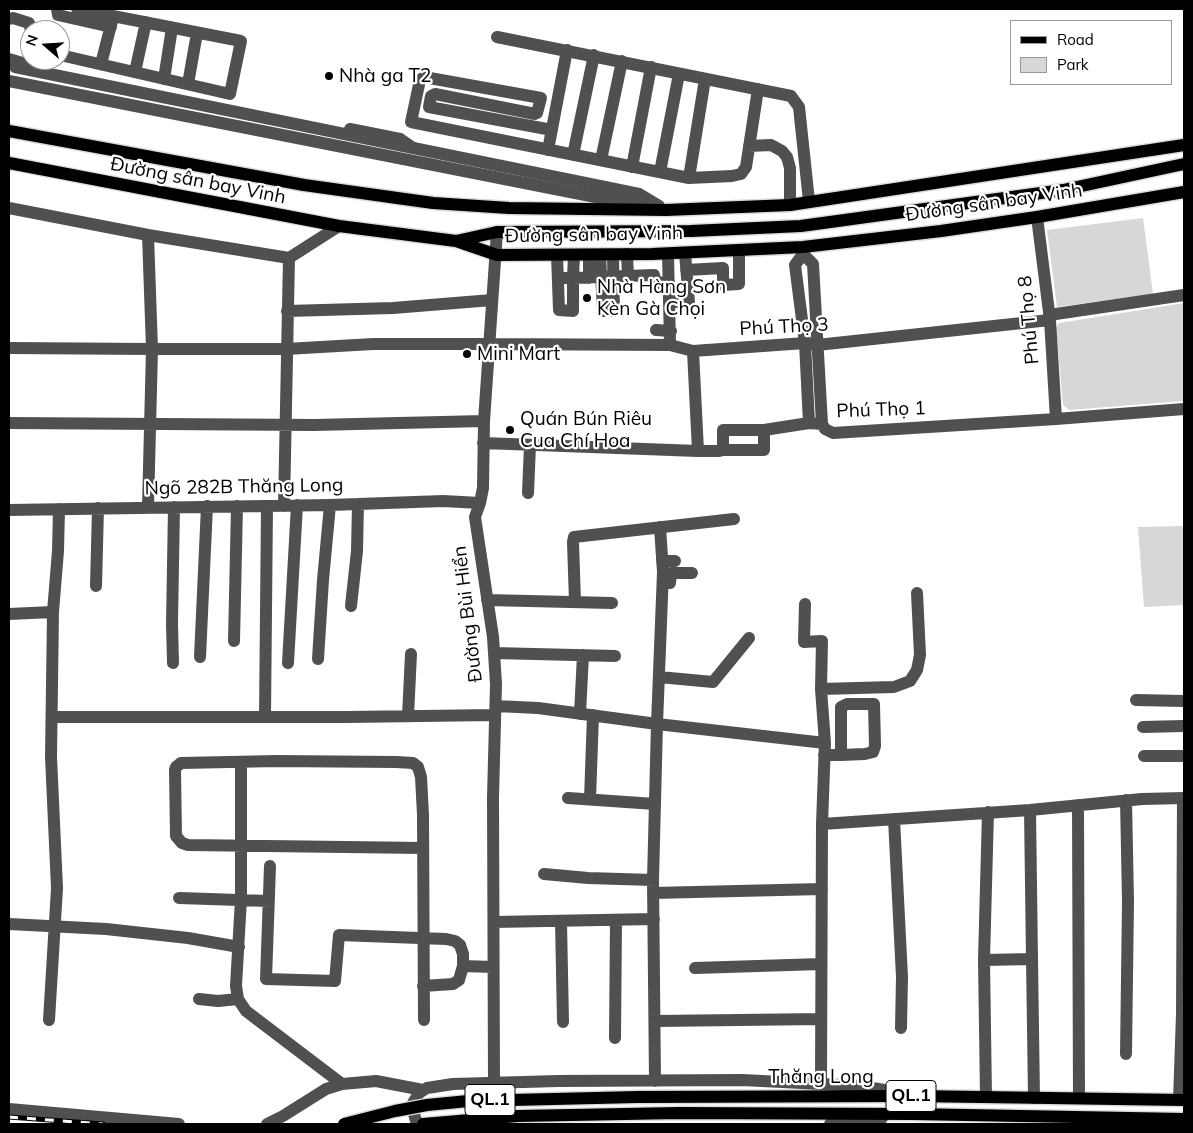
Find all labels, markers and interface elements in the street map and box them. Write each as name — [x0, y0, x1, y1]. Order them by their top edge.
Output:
north arrow — [20, 20, 70, 70]
legend — [1010, 20, 1173, 85]
text: Road — [1057, 30, 1094, 49]
text: N — [22, 33, 42, 48]
text: Park — [1057, 55, 1089, 74]
place label: Nhà ga T2 — [339, 65, 431, 87]
marker: Nhà ga T2 — [323, 70, 335, 82]
street label: Đường sân bay Vinh — [108, 153, 288, 209]
street label: Đường sân bay Vinh — [904, 179, 1084, 227]
street label: Đường sân bay Vinh — [505, 222, 683, 248]
street label: Phú Thọ 8 — [1014, 275, 1044, 365]
place label: Nhà Hàng Sơn Kèn Gà Chọi — [597, 276, 726, 320]
marker: Nhà Hàng Sơn Kèn Gà Chọi — [581, 292, 593, 304]
street label: Phú Thọ 3 — [739, 313, 829, 341]
place label: Mini Mart — [477, 343, 560, 365]
marker: Mini Mart — [461, 348, 473, 360]
street label: Phú Thọ 1 — [836, 397, 926, 423]
place label: Quán Bún Riêu Cua Chí Hoa — [520, 408, 652, 452]
marker: Quán Bún Riêu Cua Chí Hoa — [504, 424, 516, 436]
street label: Ngõ 282B Thăng Long — [144, 474, 344, 500]
street label: Đường Bùi Hiển — [448, 544, 488, 684]
street label: Thăng Long — [768, 1066, 874, 1088]
road number: QL.1 — [886, 1080, 936, 1112]
road number: QL.1 — [465, 1084, 515, 1116]

